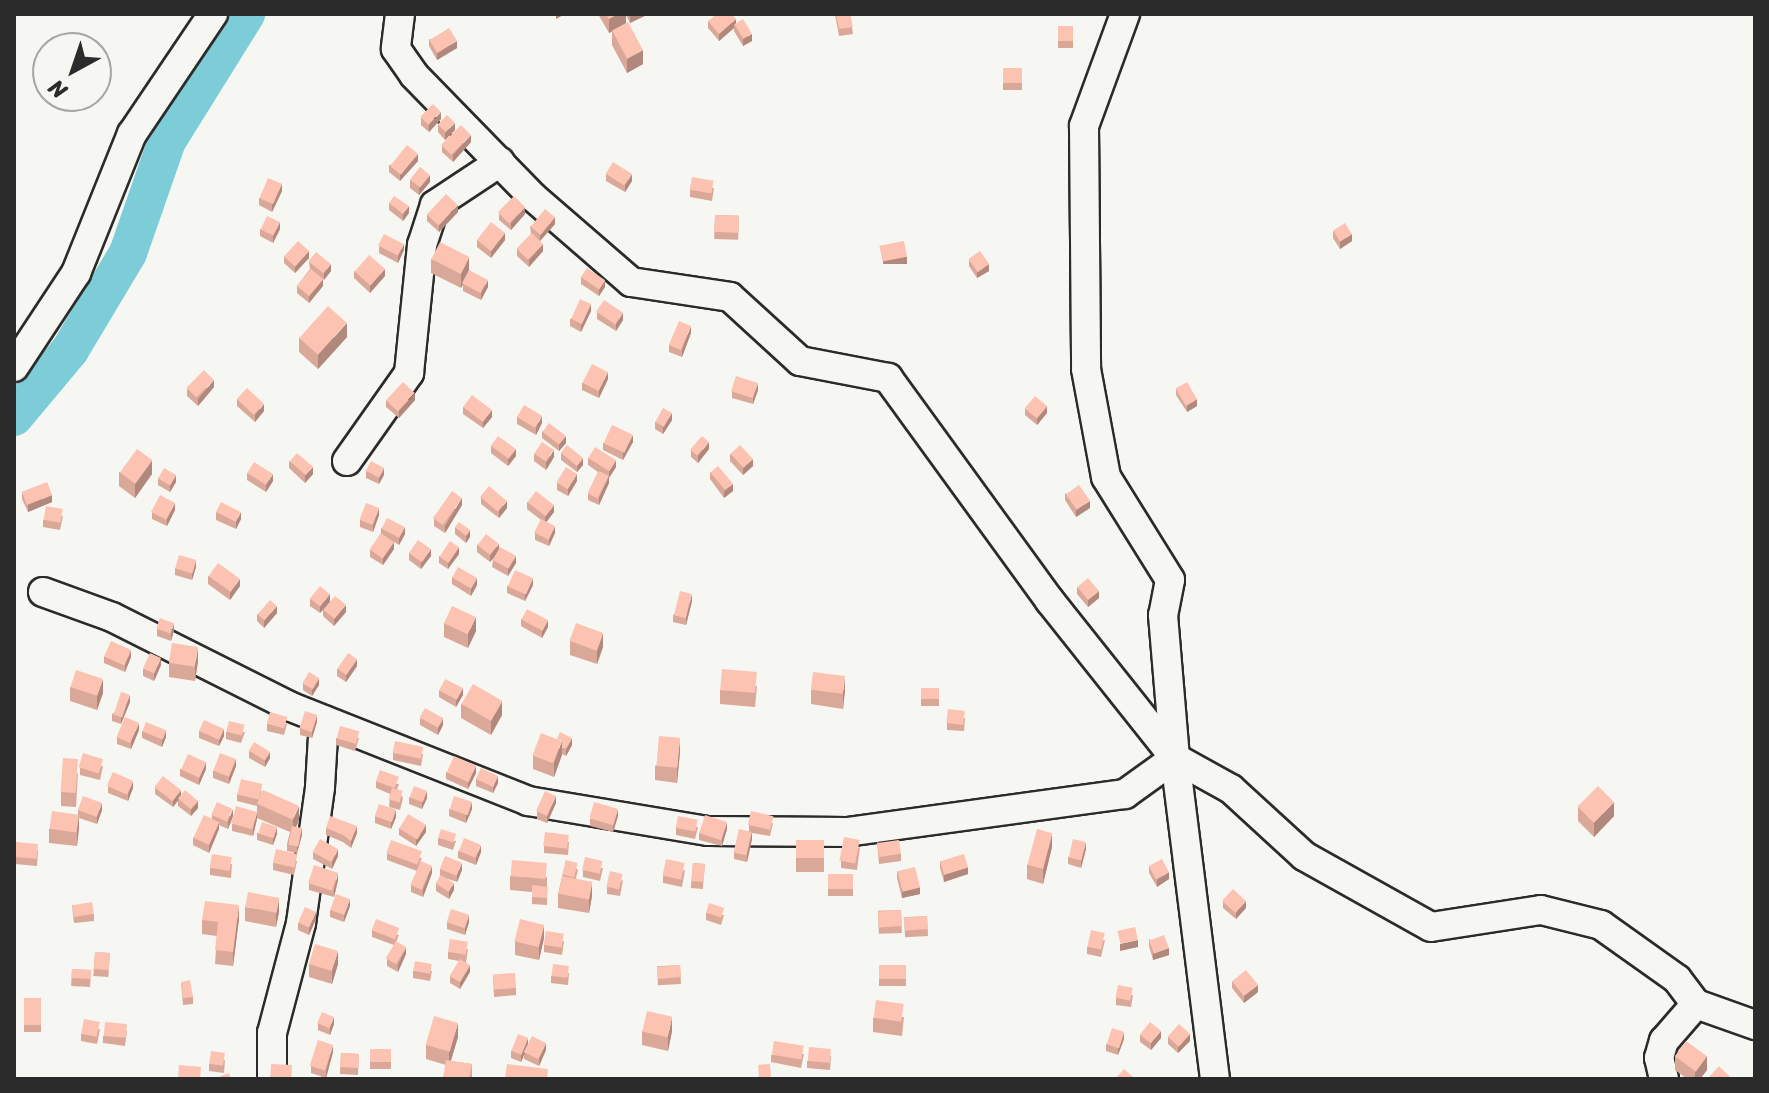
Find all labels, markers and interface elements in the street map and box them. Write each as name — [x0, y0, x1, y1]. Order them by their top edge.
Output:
north arrow — [32, 32, 112, 112]
text: N — [39, 69, 76, 109]

